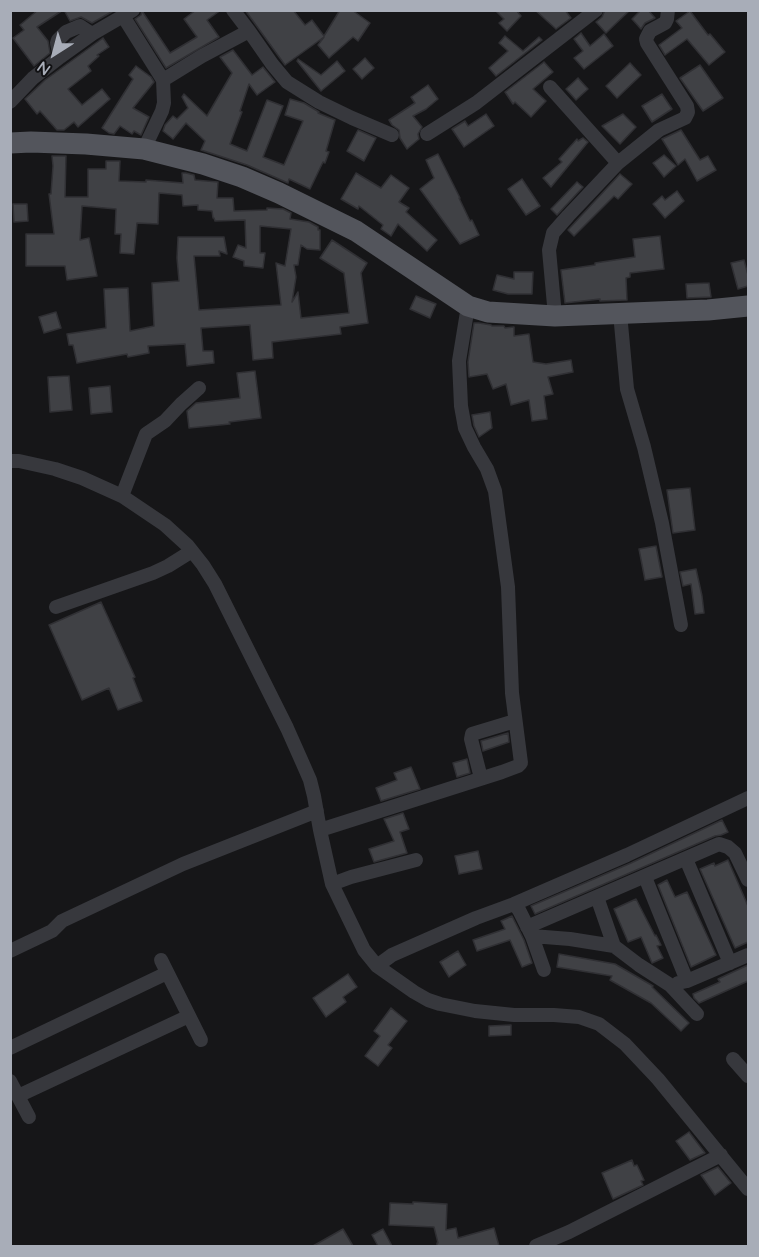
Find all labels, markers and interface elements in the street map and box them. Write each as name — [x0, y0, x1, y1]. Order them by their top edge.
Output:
north arrow — [24, 24, 84, 84]
text: N — [33, 57, 54, 80]

